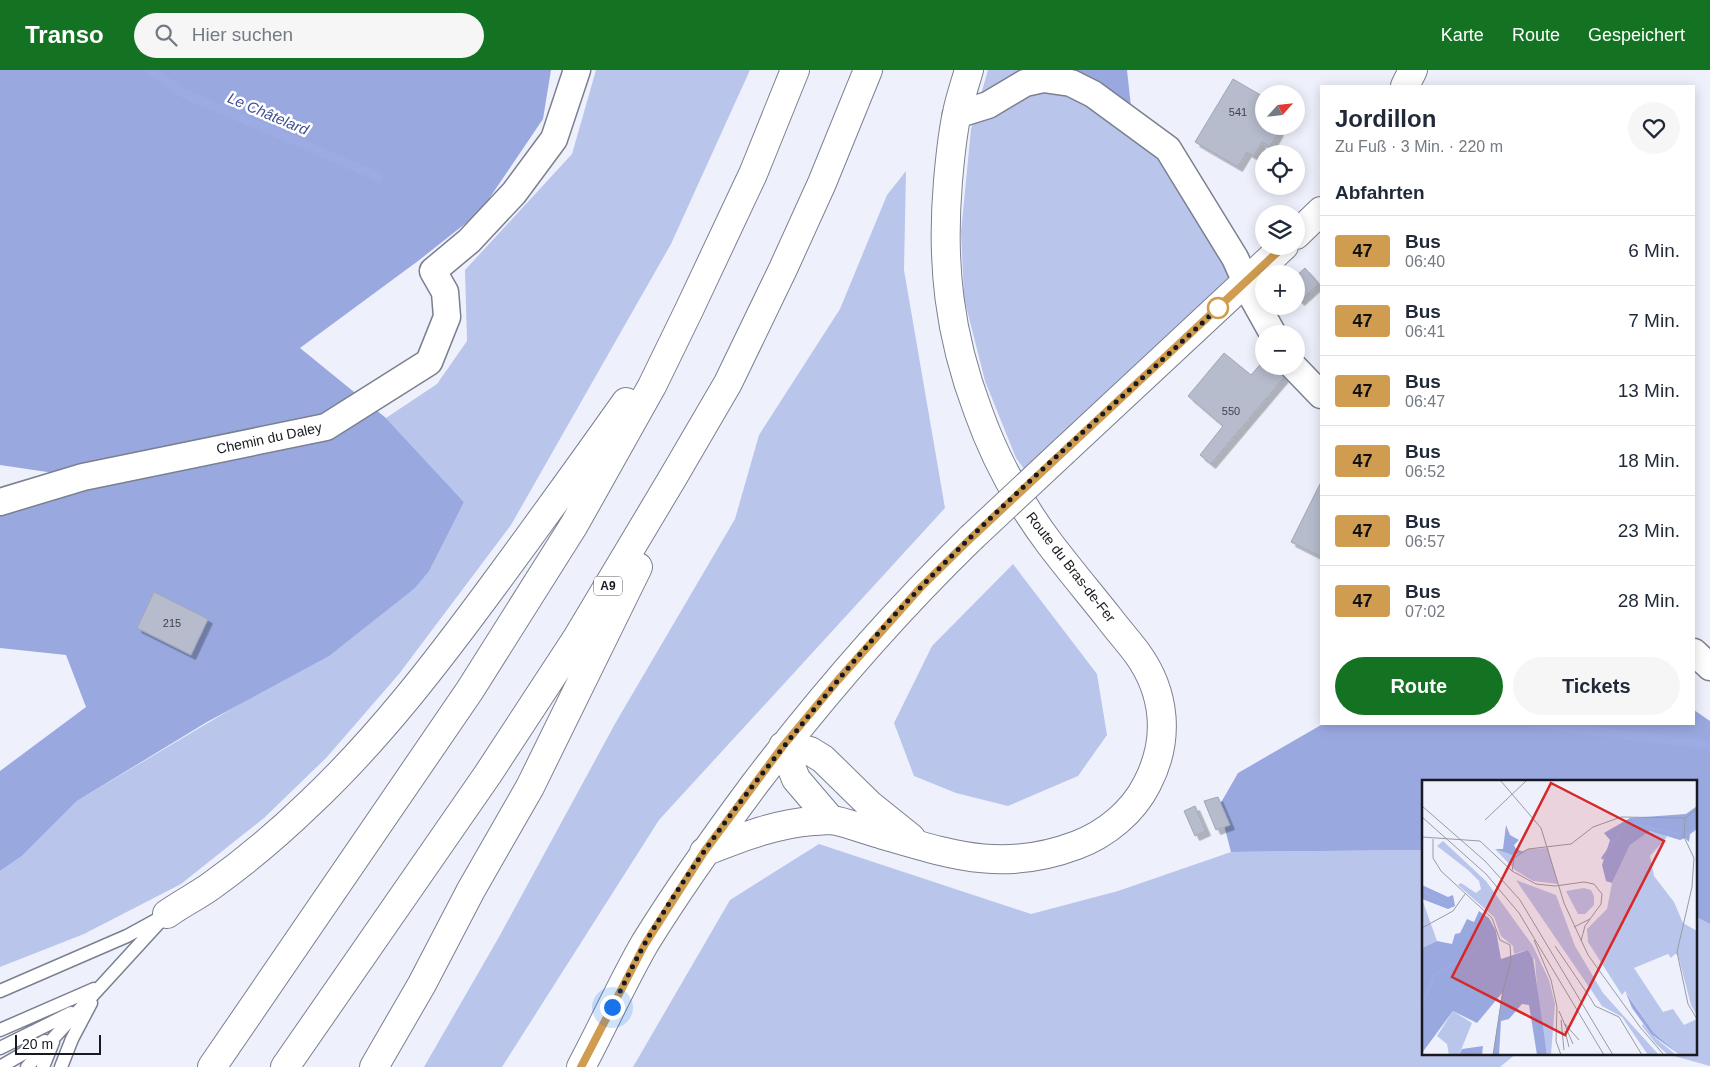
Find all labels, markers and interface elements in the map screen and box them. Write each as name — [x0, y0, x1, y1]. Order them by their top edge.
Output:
search box — [134, 13, 484, 58]
text: Transo — [25, 21, 104, 48]
icon: search — [152, 21, 180, 49]
text: Hier suchen — [192, 24, 293, 45]
text: Karte — [1441, 25, 1484, 45]
text: Route — [1512, 25, 1560, 45]
text: Gespeichert — [1588, 25, 1685, 45]
north arrow — [1255, 85, 1305, 135]
map controls — [1255, 85, 1305, 375]
water label: Le Châtelard — [225, 89, 312, 138]
button: heart — [1628, 102, 1680, 154]
text: Jordillon — [1335, 105, 1436, 132]
house number: 541 — [1229, 106, 1247, 118]
text: Zu Fuß · 3 Min. · 220 m — [1335, 138, 1503, 155]
button: locate — [1255, 145, 1305, 195]
text: Abfahrten — [1335, 182, 1425, 203]
button: layers — [1255, 205, 1305, 255]
text: Bus — [1405, 231, 1441, 252]
text: 6 Min. — [1628, 240, 1680, 261]
text: 47 — [1352, 241, 1373, 261]
text: 06:40 — [1405, 253, 1445, 270]
button: + — [1255, 265, 1305, 315]
unlabelled marker — [1207, 297, 1229, 319]
text: Bus — [1405, 301, 1441, 322]
text: 7 Min. — [1628, 310, 1680, 331]
text: 47 — [1352, 311, 1373, 331]
text: 06:41 — [1405, 323, 1445, 340]
button: − — [1255, 325, 1305, 375]
text: Bus — [1405, 371, 1441, 392]
text: 13 Min. — [1618, 380, 1680, 401]
text: 47 — [1352, 381, 1373, 401]
text: 06:47 — [1405, 393, 1445, 410]
house number: 550 — [1222, 405, 1240, 417]
street label: Chemin du Daley — [215, 419, 323, 457]
text: Bus — [1405, 441, 1441, 462]
text: 18 Min. — [1618, 450, 1680, 471]
text: 47 — [1352, 451, 1373, 471]
text: 06:52 — [1405, 463, 1445, 480]
street label: Route du Bras-de-Fer — [1023, 509, 1119, 626]
text: Bus — [1405, 511, 1441, 532]
text: 23 Min. — [1618, 520, 1680, 541]
text: 47 — [1352, 521, 1373, 541]
text: 06:57 — [1405, 533, 1445, 550]
road number: A9 — [594, 576, 622, 596]
text: Bus — [1405, 581, 1441, 602]
text: 28 Min. — [1618, 590, 1680, 611]
text: 47 — [1352, 591, 1373, 611]
text: 07:02 — [1405, 603, 1445, 620]
house number: 215 — [163, 617, 181, 629]
button: Route — [1335, 657, 1503, 715]
button: Tickets — [1513, 657, 1680, 715]
inset map — [1422, 780, 1698, 1054]
your location — [600, 995, 625, 1020]
scale bar — [15, 1032, 101, 1055]
text: 20 m — [22, 1036, 53, 1052]

